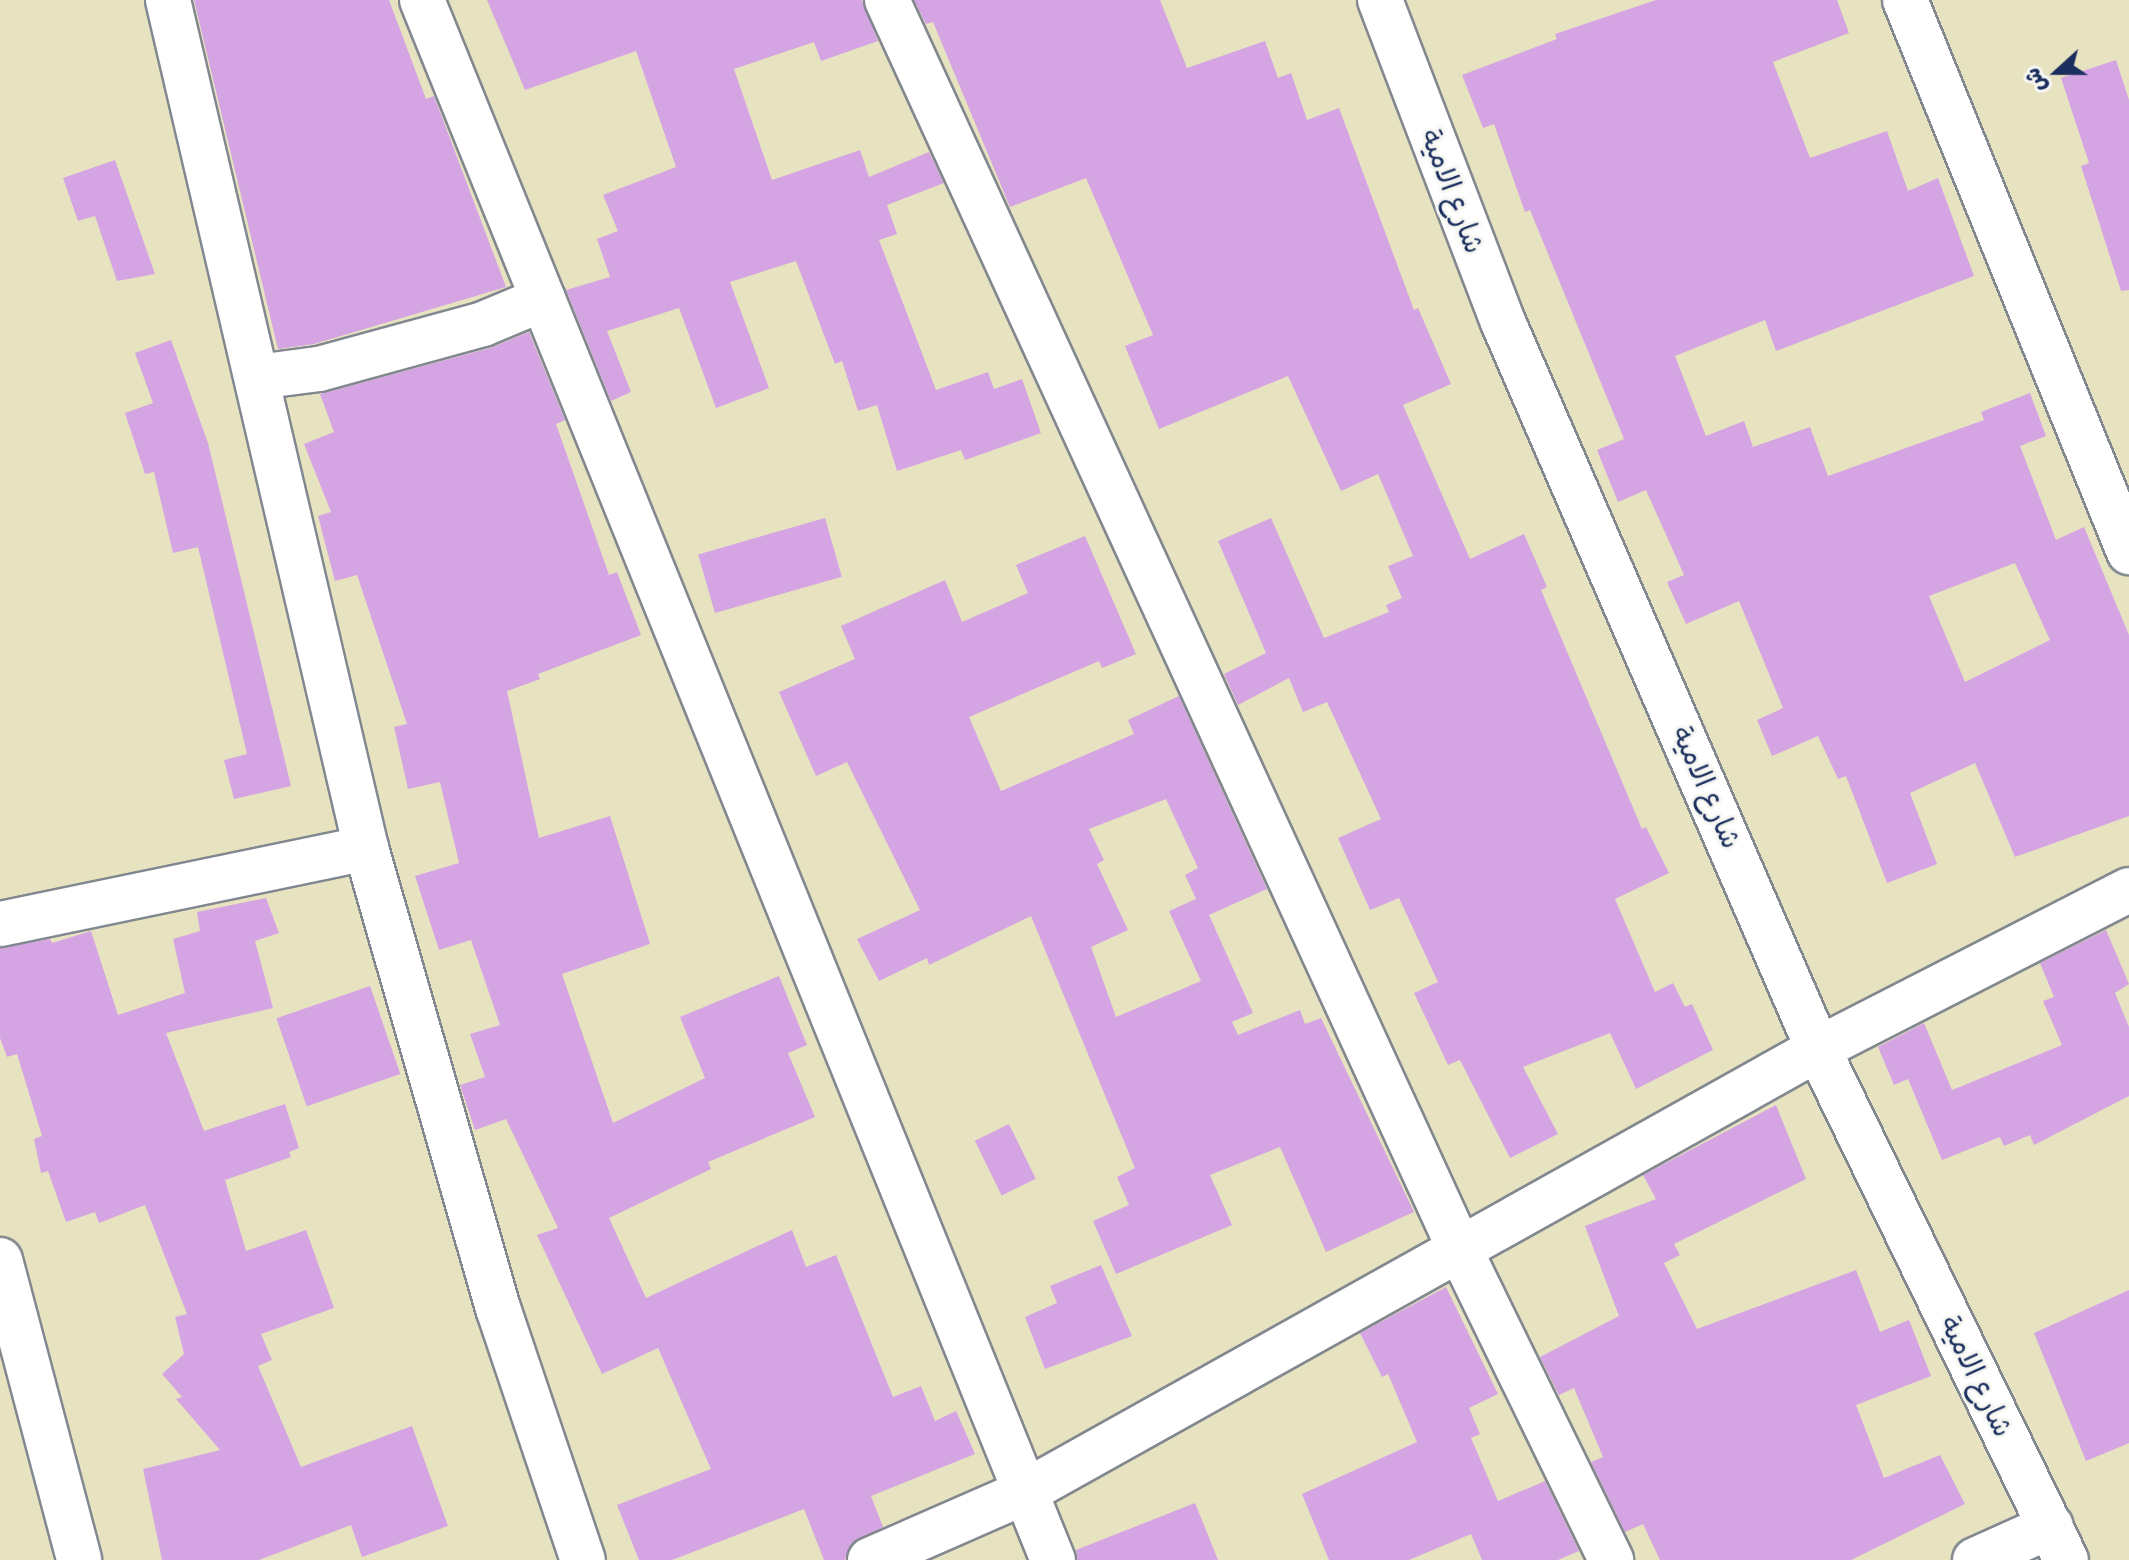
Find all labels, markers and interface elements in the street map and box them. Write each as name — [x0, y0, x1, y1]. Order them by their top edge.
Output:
north arrow — [2017, 32, 2097, 112]
text: ش — [2016, 64, 2053, 97]
street label: شارع الامية — [1414, 124, 1492, 258]
street label: شارع الامية — [1665, 721, 1749, 853]
street label: شارع الامية — [1933, 1310, 2021, 1442]

